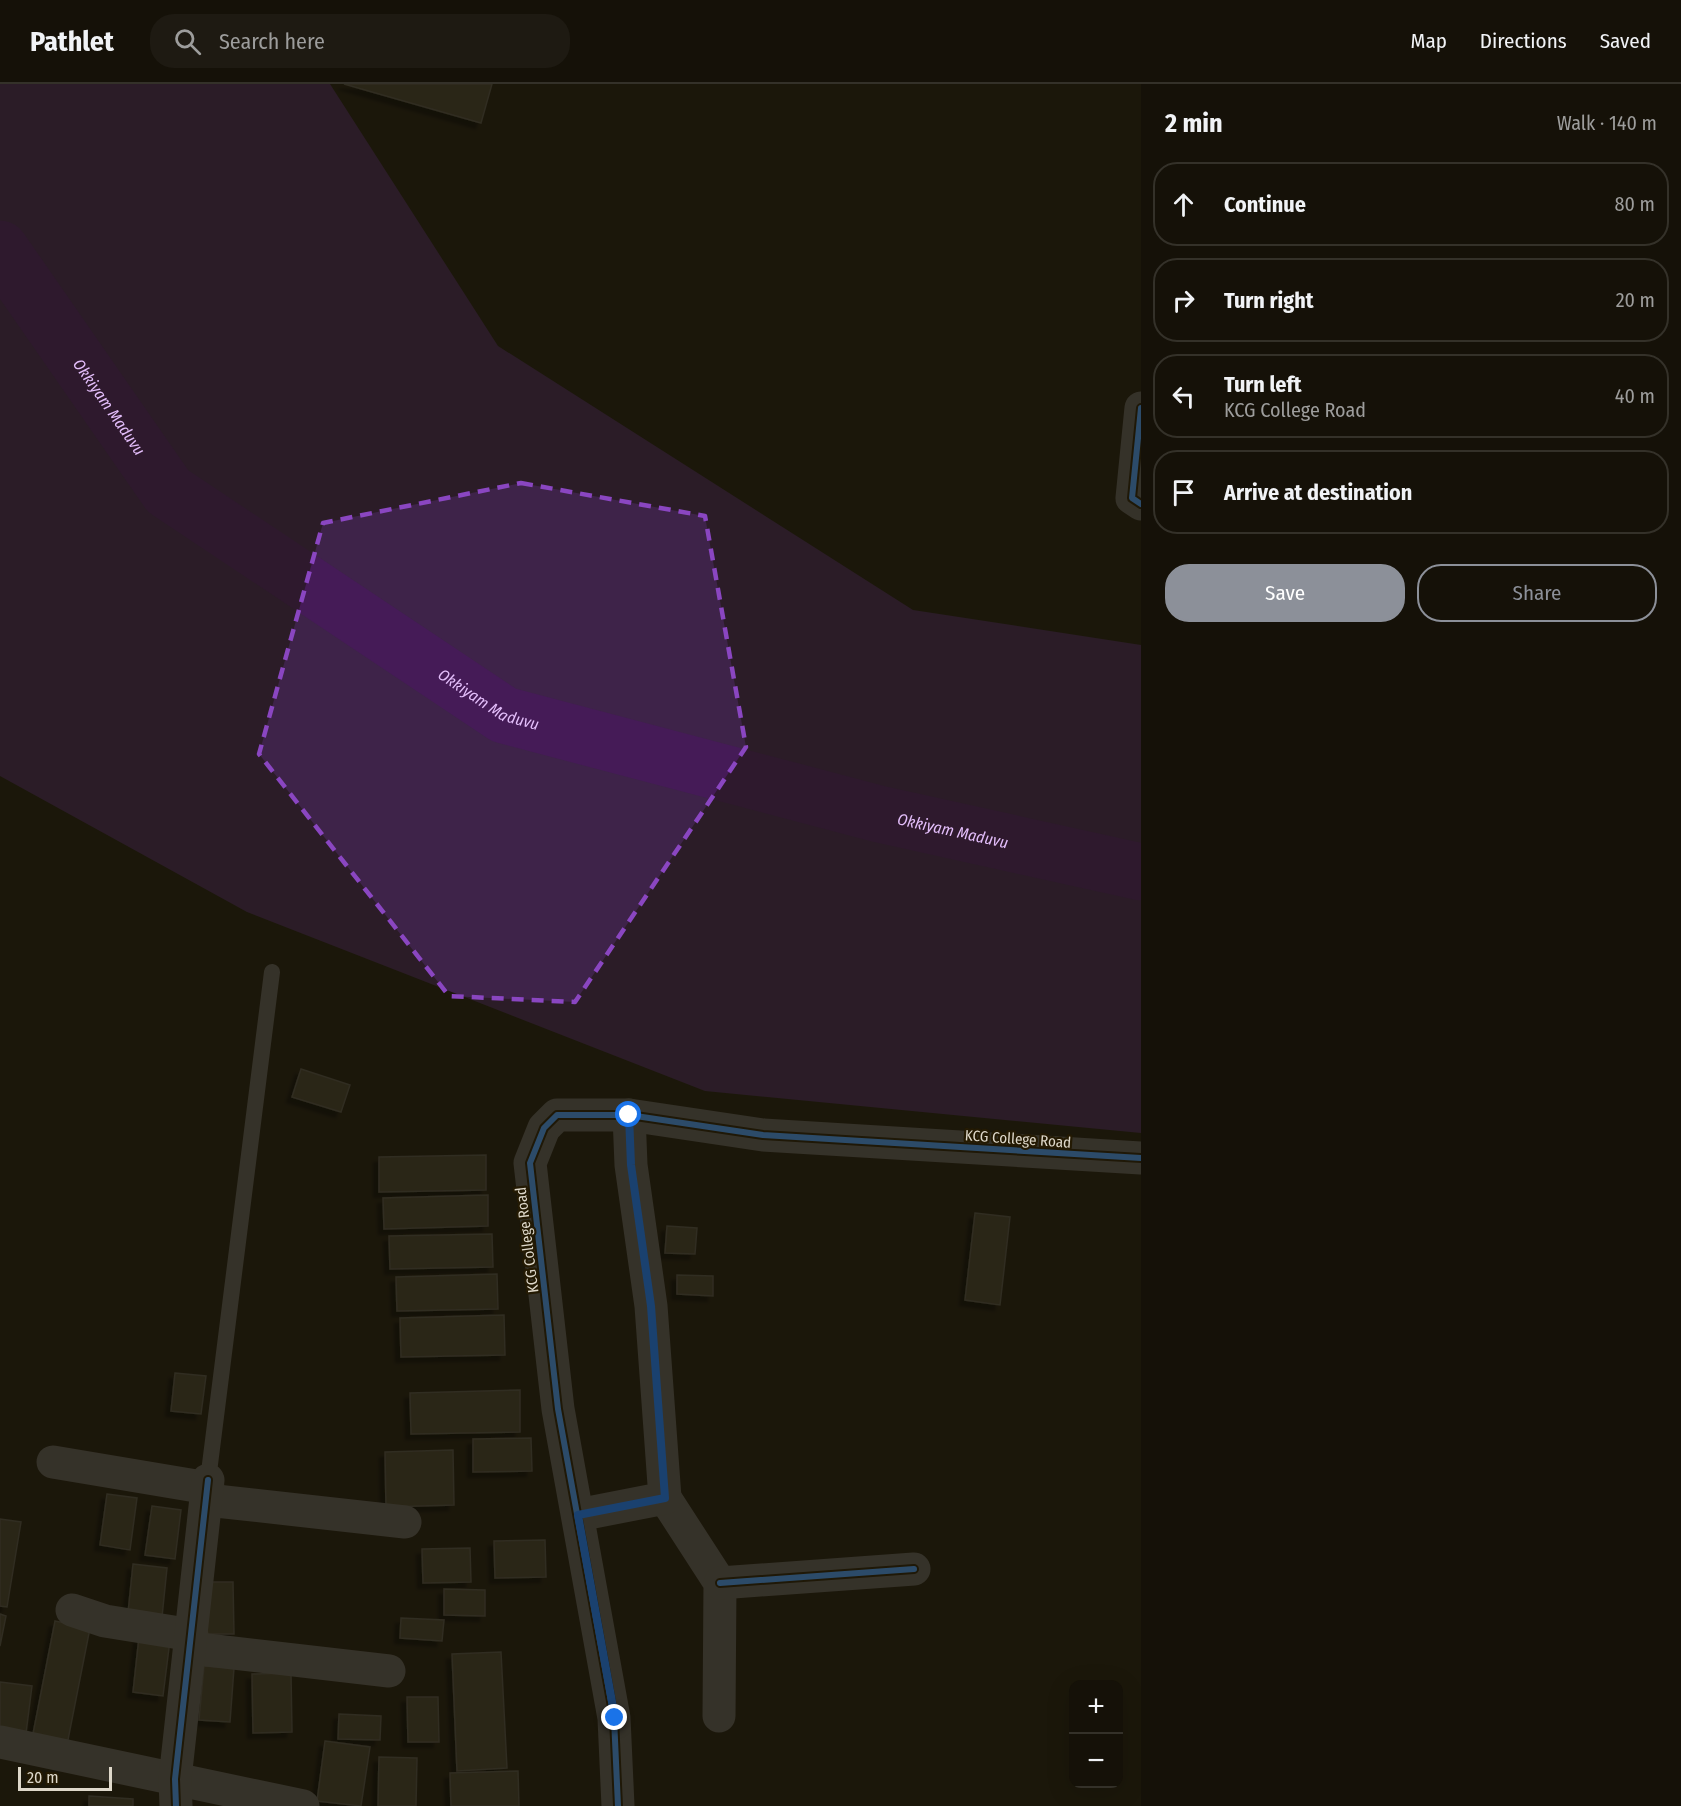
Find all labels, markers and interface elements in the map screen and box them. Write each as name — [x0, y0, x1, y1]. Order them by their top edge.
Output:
search box — [150, 14, 570, 68]
text: Pathlet — [30, 25, 114, 58]
icon: search — [171, 25, 204, 58]
text: Search here — [219, 28, 325, 55]
text: Map — [1410, 28, 1447, 54]
text: Directions — [1480, 28, 1567, 54]
text: Saved — [1600, 28, 1651, 54]
text: 2 min — [1165, 108, 1223, 139]
text: Walk · 140 m — [1557, 111, 1657, 135]
icon: ahead — [1167, 188, 1200, 221]
text: Continue — [1224, 191, 1306, 218]
text: 80 m — [1615, 192, 1655, 216]
icon: right — [1167, 284, 1200, 317]
text: Turn right — [1224, 287, 1313, 314]
text: 20 m — [1616, 288, 1655, 312]
water label: Okkiyam Maduvu — [69, 355, 149, 459]
text: Turn left — [1224, 371, 1302, 398]
icon: left — [1167, 380, 1200, 413]
text: 40 m — [1615, 384, 1655, 408]
text: KCG College Road — [1224, 398, 1366, 422]
icon: arrive — [1167, 476, 1200, 509]
text: Arrive at destination — [1224, 479, 1412, 506]
button: Save — [1165, 564, 1405, 622]
button: Share — [1417, 564, 1657, 622]
water label: Okkiyam Maduvu — [434, 665, 541, 734]
water label: Okkiyam Maduvu — [896, 809, 1010, 852]
route start — [615, 1101, 641, 1127]
street label: KCG College Road — [964, 1126, 1072, 1152]
street label: KCG College Road — [512, 1186, 542, 1294]
map controls — [1069, 1680, 1123, 1788]
button: + — [1069, 1680, 1123, 1734]
route end — [601, 1704, 627, 1730]
button: − — [1069, 1734, 1123, 1788]
scale bar — [18, 1764, 112, 1792]
text: 20 m — [27, 1768, 58, 1787]

